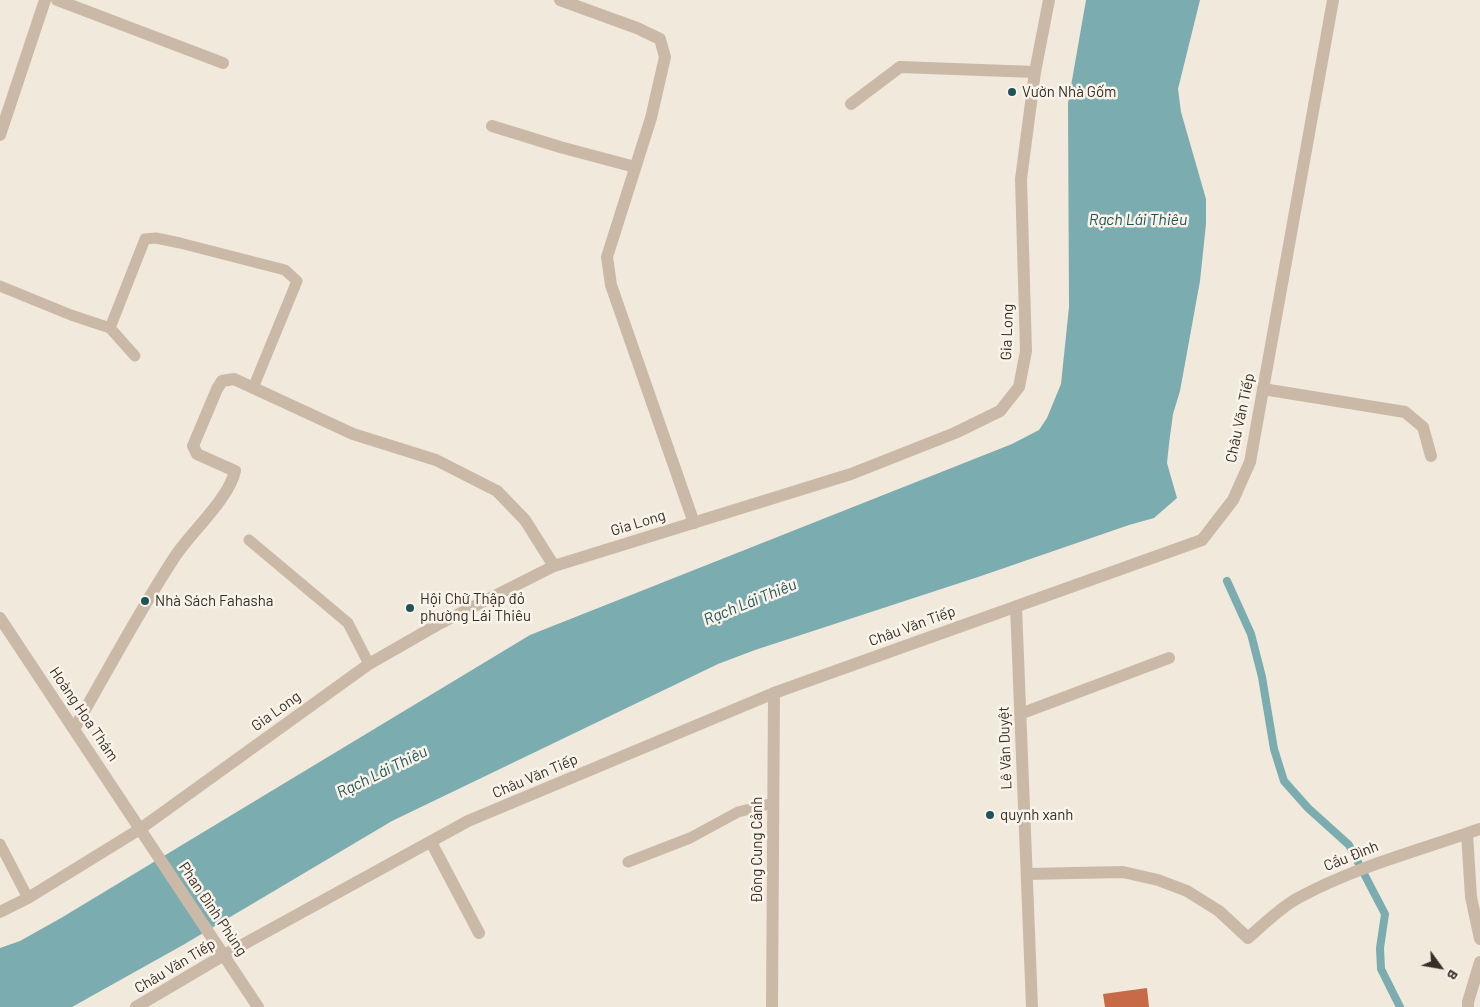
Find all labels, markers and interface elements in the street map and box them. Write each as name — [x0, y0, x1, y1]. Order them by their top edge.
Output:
place label: Vườn Nhà Gốm — [1022, 83, 1116, 101]
marker: Vườn Nhà Gốm — [1006, 86, 1018, 98]
water label: Rạch Lái Thiêu — [1089, 210, 1187, 230]
street label: Gia Long — [997, 303, 1017, 361]
street label: Châu Văn Tiếp — [1222, 372, 1258, 464]
street label: Gia Long — [608, 506, 668, 540]
water label: Rạch Lái Thiêu — [701, 575, 799, 629]
place label: Hội Chữ Thập đỏ phường Lái Thiêu — [420, 590, 531, 625]
place label: Nhà Sách Fahasha — [155, 592, 273, 610]
marker: Nhà Sách Fahasha — [139, 595, 151, 607]
marker: Hội Chữ Thập đỏ phường Lái Thiêu — [404, 602, 416, 614]
street label: Châu Văn Tiếp — [866, 602, 958, 650]
street label: Hoàng Hoa Thám — [46, 663, 122, 765]
street label: Gia Long — [248, 687, 304, 735]
street label: Lê Văn Duyệt — [995, 706, 1015, 790]
water label: Rạch Lái Thiêu — [334, 742, 430, 802]
street label: Châu Văn Tiếp — [490, 750, 580, 802]
street label: Đông Cung Cảnh — [748, 797, 766, 903]
place label: quynh xanh — [1000, 806, 1073, 824]
marker: quynh xanh — [984, 809, 996, 821]
street label: Cầu Đình — [1321, 837, 1381, 875]
street label: Phan Đình Phùng — [175, 859, 251, 959]
street label: Châu Văn Tiếp — [131, 935, 219, 997]
north arrow — [1415, 942, 1465, 992]
text: B — [1444, 967, 1463, 983]

